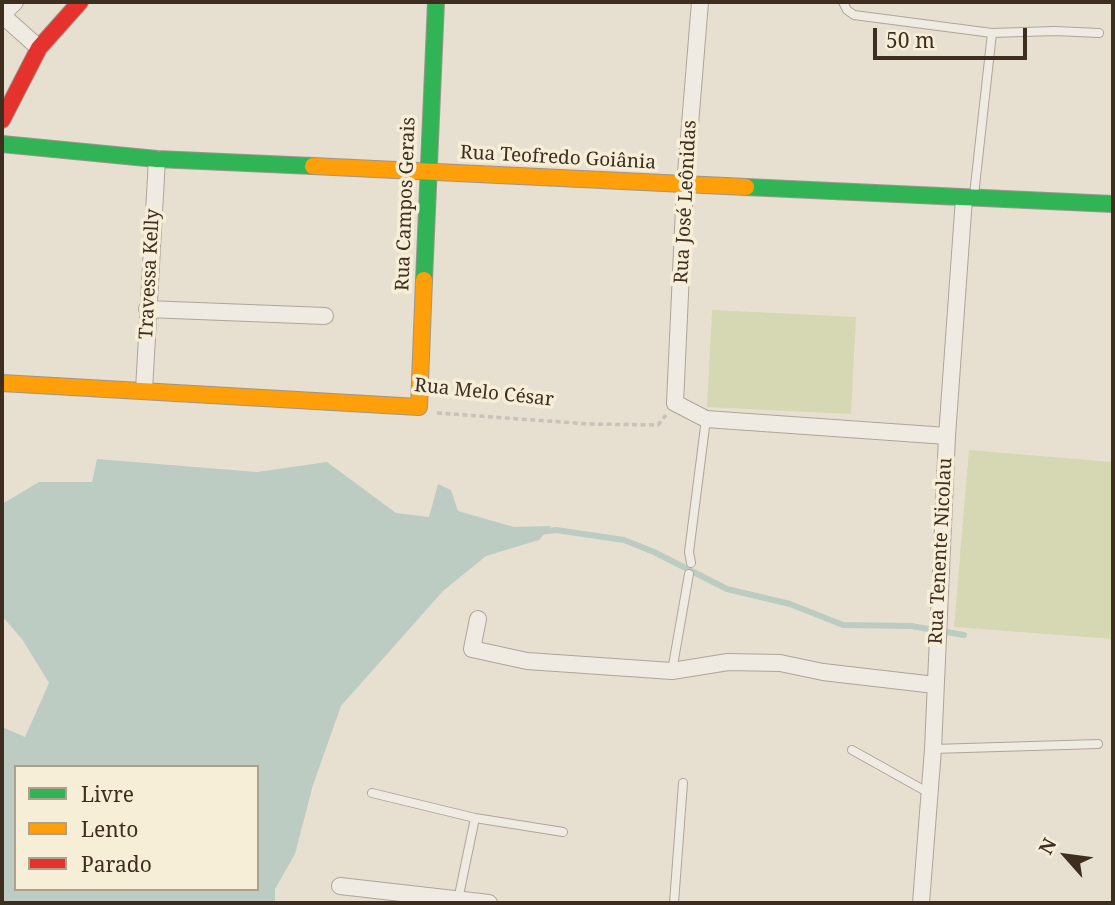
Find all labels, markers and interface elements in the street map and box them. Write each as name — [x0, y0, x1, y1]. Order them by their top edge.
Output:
scale bar — [877, 14, 1031, 58]
text: 50 m — [886, 26, 935, 54]
street label: Rua Campos Gerais — [392, 117, 420, 291]
street label: Rua José Leônidas — [670, 120, 702, 284]
street label: Rua Teofredo Goiânia — [460, 141, 656, 175]
street label: Travessa Kelly — [135, 208, 165, 340]
street label: Rua Melo César — [413, 374, 555, 412]
street label: Rua Tenente Nicolau — [925, 457, 957, 645]
legend — [14, 765, 259, 891]
text: Livre — [81, 780, 134, 808]
text: Lento — [81, 815, 138, 843]
north arrow — [1031, 821, 1101, 891]
text: N — [1032, 833, 1062, 859]
text: Parado — [81, 850, 152, 878]

